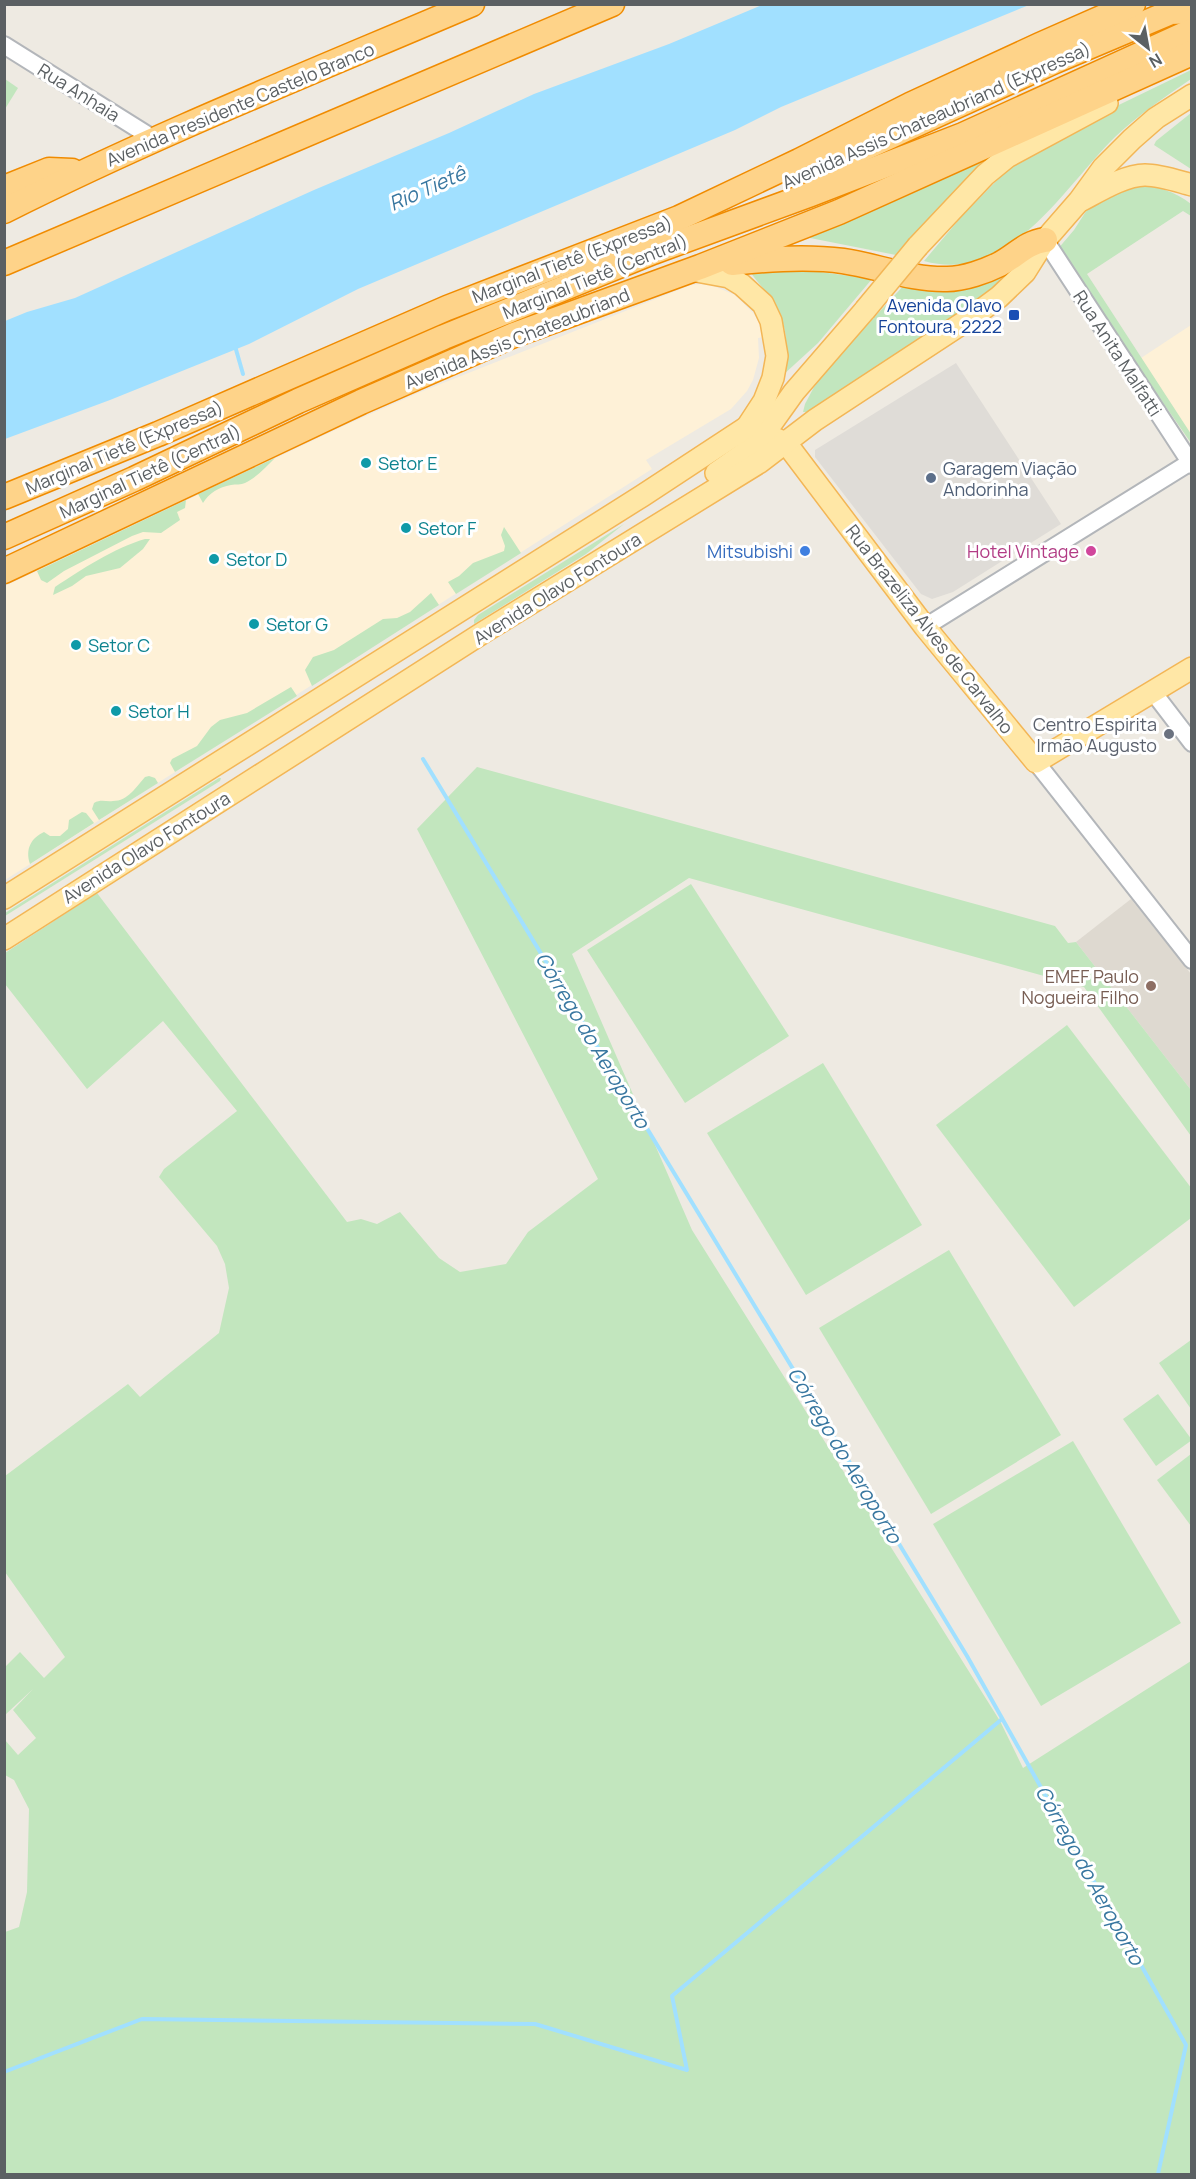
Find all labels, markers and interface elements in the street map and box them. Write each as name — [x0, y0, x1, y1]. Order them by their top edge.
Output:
north arrow — [1118, 18, 1178, 78]
street label: Avenida Presidente Castelo Branco — [102, 36, 378, 172]
street label: Avenida Assis Chateaubriand (Expressa) — [778, 36, 1094, 194]
text: N — [1145, 48, 1166, 73]
street label: Rua Anhaia — [33, 57, 125, 127]
water label: Rio Tietê — [384, 159, 471, 217]
street label: Marginal Tietê (Expressa) — [468, 210, 676, 308]
street label: Marginal Tietê (Central) — [499, 228, 691, 324]
street label: Avenida Assis Chateaubriand — [401, 282, 633, 394]
street label: Rua Anita Malfatti — [1068, 285, 1168, 421]
place label: Avenida Olavo Fontoura, 2222 — [878, 293, 1002, 338]
marker: Avenida Olavo Fontoura, 2222 — [1007, 308, 1021, 322]
street label: Marginal Tietê (Expressa) — [22, 394, 226, 500]
street label: Marginal Tietê (Central) — [55, 418, 245, 524]
place label: Setor E — [378, 451, 437, 475]
marker: Setor E — [359, 456, 373, 470]
place label: Garagem Viação Andorinha — [943, 456, 1077, 501]
marker: Garagem Viação Andorinha — [924, 471, 938, 485]
place label: Setor F — [418, 516, 476, 540]
street label: Rua Brazeliza Alves de Carvalho — [841, 519, 1019, 739]
marker: Setor F — [399, 521, 413, 535]
street label: Avenida Olavo Fontoura — [469, 527, 645, 649]
place label: Mitsubishi — [707, 539, 793, 563]
place label: Hotel Vintage — [967, 539, 1079, 563]
marker: Mitsubishi — [798, 544, 812, 558]
marker: Hotel Vintage — [1084, 544, 1098, 558]
place label: Setor D — [226, 547, 287, 571]
marker: Setor D — [207, 552, 221, 566]
place label: Setor G — [266, 612, 328, 636]
marker: Setor G — [247, 617, 261, 631]
place label: Setor C — [88, 633, 150, 657]
marker: Setor C — [69, 638, 83, 652]
place label: Setor H — [128, 699, 190, 723]
marker: Setor H — [109, 704, 123, 718]
place label: Centro Espirita Irmão Augusto — [1033, 712, 1157, 757]
marker: Centro Espirita Irmão Augusto — [1162, 727, 1176, 741]
street label: Avenida Olavo Fontoura — [58, 786, 234, 908]
water label: Córrego do Aeroporto — [530, 947, 657, 1134]
place label: EMEF Paulo Nogueira Filho — [1021, 964, 1139, 1009]
marker: EMEF Paulo Nogueira Filho — [1144, 979, 1158, 993]
water label: Córrego do Aeroporto — [782, 1362, 909, 1549]
water label: Córrego do Aeroporto — [1029, 1781, 1151, 1970]

